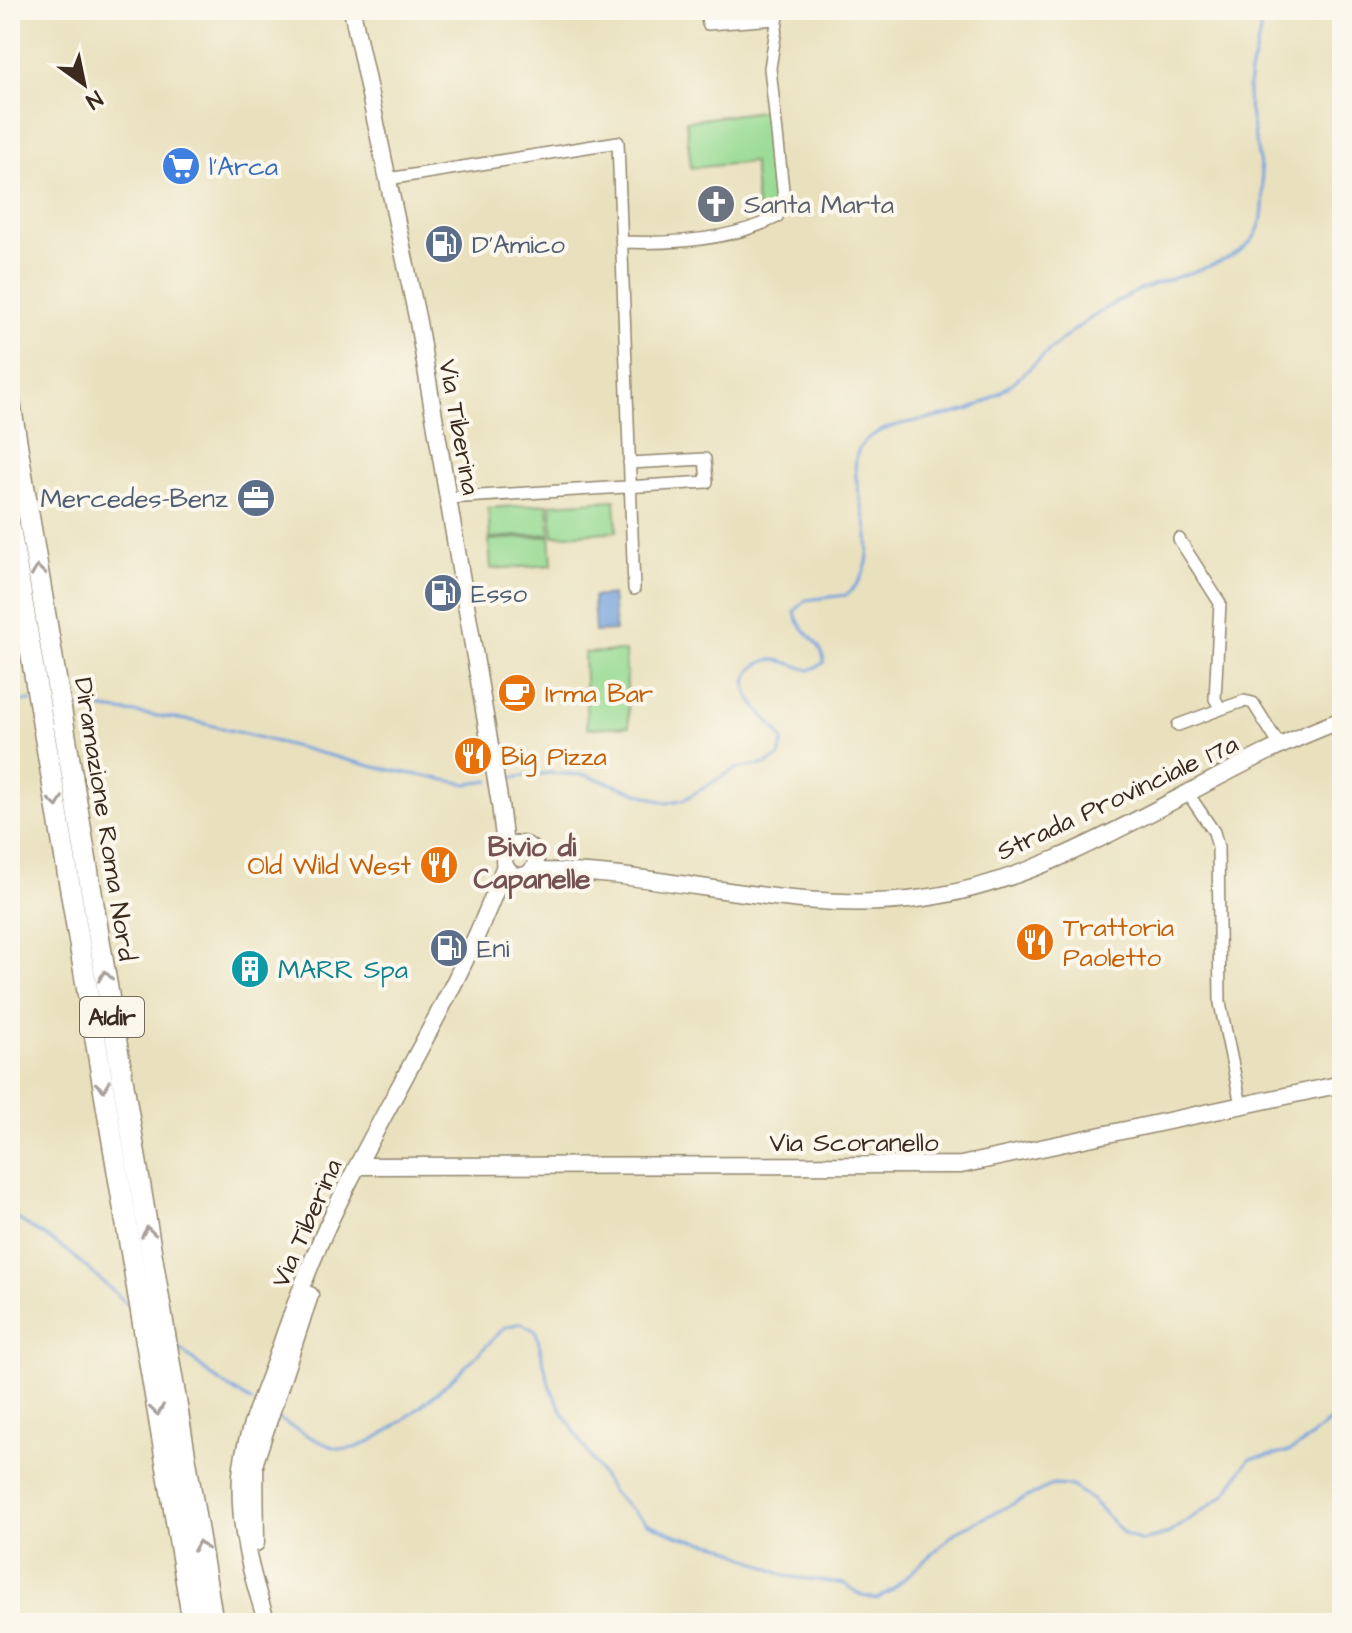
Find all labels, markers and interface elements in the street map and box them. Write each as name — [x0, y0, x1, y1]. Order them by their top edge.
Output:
north arrow — [44, 44, 124, 124]
text: N — [80, 83, 108, 116]
supermarket icon: l'Arca — [160, 145, 202, 187]
place label: l'Arca — [209, 149, 278, 185]
church icon: Santa Marta — [695, 183, 737, 225]
place label: Santa Marta — [744, 187, 894, 223]
fuel station icon: D'Amico — [423, 223, 465, 265]
place label: D'Amico — [472, 227, 565, 263]
street label: Via Tiberina — [429, 356, 489, 498]
office icon: Mercedes-Benz — [235, 477, 277, 519]
place label: Mercedes-Benz — [41, 481, 228, 517]
one-way arrow — [30, 564, 47, 577]
fuel station icon: Esso — [422, 572, 464, 614]
place label: Esso — [471, 576, 527, 612]
cafe icon: Irma Bar — [496, 672, 538, 714]
street label: Diramazione Roma Nord — [65, 675, 145, 963]
place label: Irma Bar — [545, 676, 653, 712]
street label: Strada Provinciale 17a — [991, 726, 1244, 870]
restaurant icon: Big Pizza — [452, 735, 494, 777]
place label: Big Pizza — [501, 739, 607, 777]
one-way arrow — [46, 795, 63, 809]
district label: Bivio di Capanelle — [473, 828, 591, 900]
restaurant icon: Old Wild West — [418, 844, 460, 886]
place label: Old Wild West — [247, 848, 411, 884]
place label: Trattoria Paoletto — [1063, 910, 1174, 976]
restaurant icon: Trattoria Paoletto — [1014, 921, 1056, 963]
fuel station icon: Eni — [428, 927, 470, 969]
place label: Eni — [477, 931, 509, 967]
building icon: MARR Spa — [229, 948, 271, 990]
place label: MARR Spa — [278, 952, 408, 988]
one-way arrow — [98, 969, 115, 983]
road number: A1dir — [80, 997, 144, 1037]
one-way arrow — [94, 1079, 111, 1093]
street label: Via Scoranello — [769, 1125, 939, 1161]
street label: Via Tiberina — [263, 1153, 351, 1293]
one-way arrow — [140, 1226, 157, 1239]
one-way arrow — [148, 1403, 165, 1417]
one-way arrow — [192, 1539, 209, 1553]

